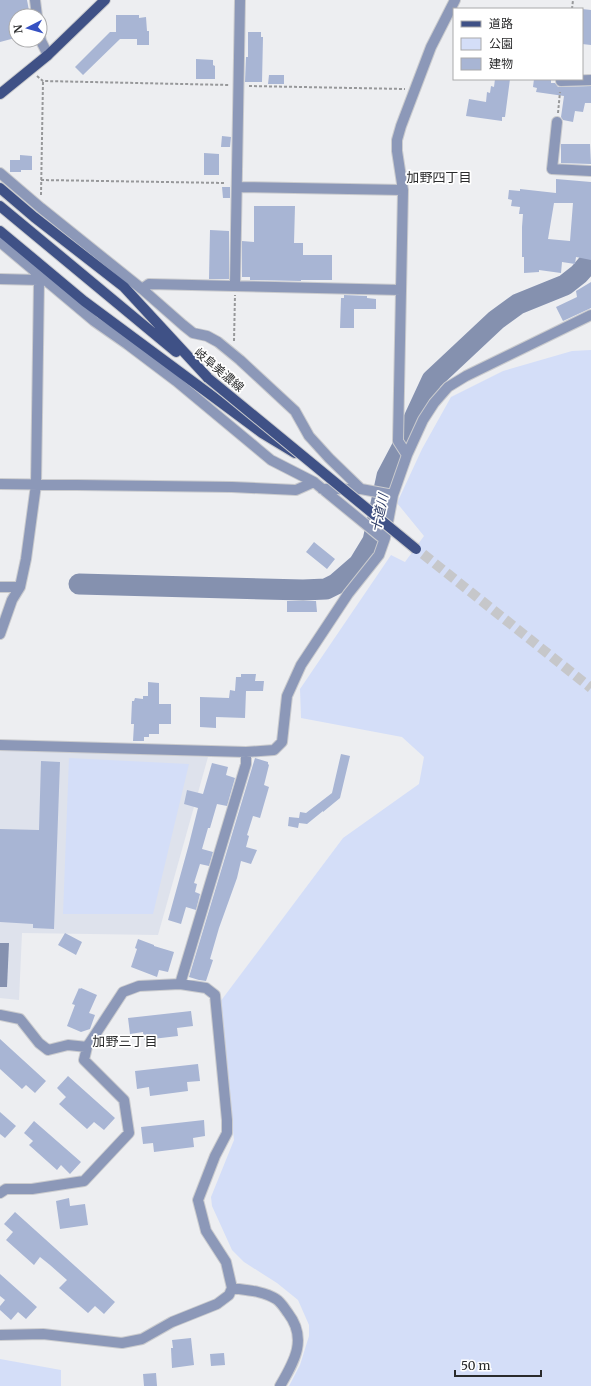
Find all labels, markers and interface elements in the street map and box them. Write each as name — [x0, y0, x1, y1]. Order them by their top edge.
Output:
north arrow — [8, 8, 48, 48]
legend — [453, 8, 583, 80]
text: 道路 — [489, 16, 513, 31]
text: N — [11, 24, 25, 34]
text: 公園 — [489, 36, 513, 51]
text: 建物 — [489, 56, 513, 71]
district label: 加野四丁目 — [406, 169, 472, 186]
street label: 岐阜美濃線 — [192, 345, 247, 395]
water label: 十道川 — [367, 490, 392, 534]
district label: 加野三丁目 — [92, 1033, 158, 1050]
scale bar — [455, 1352, 541, 1378]
text: 50 m — [461, 1358, 490, 1373]

